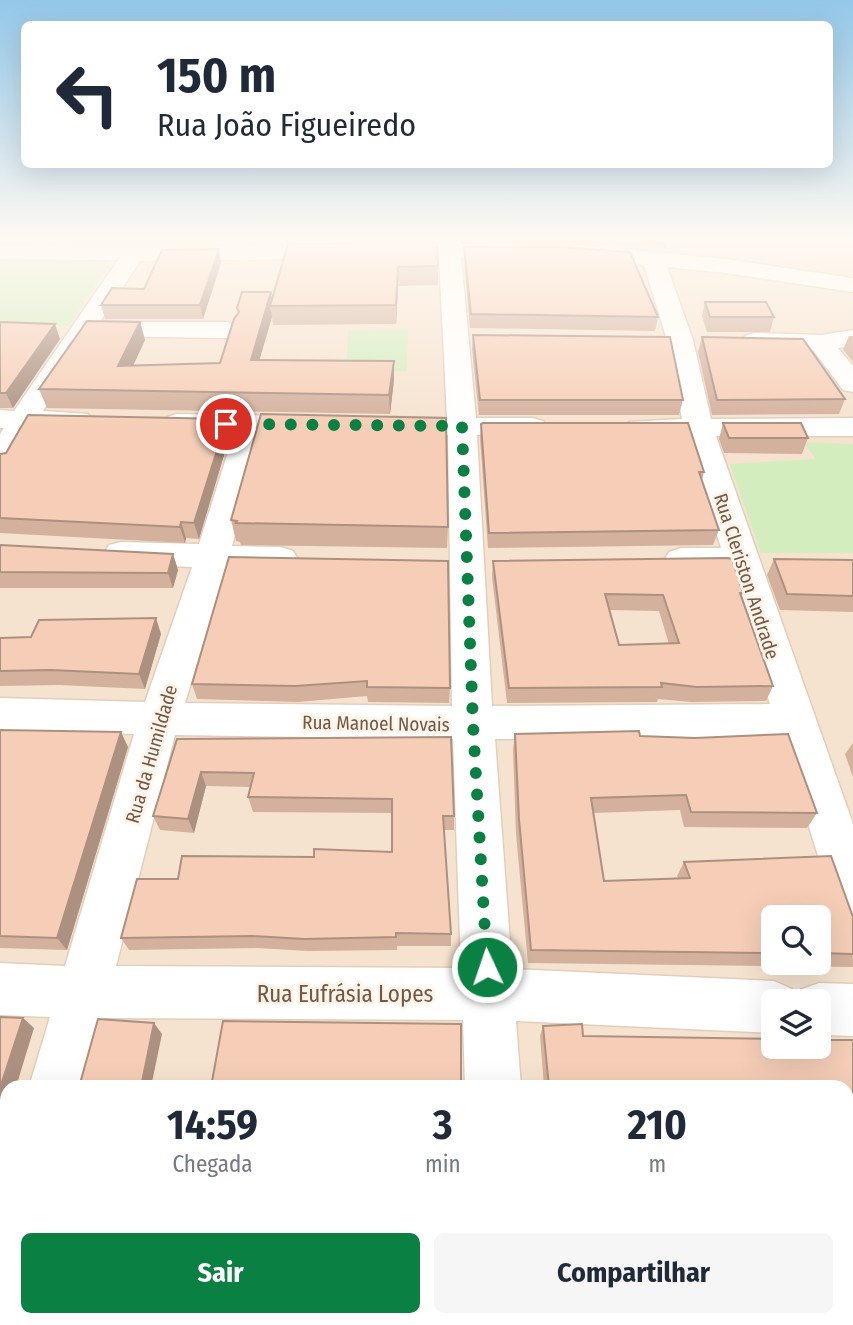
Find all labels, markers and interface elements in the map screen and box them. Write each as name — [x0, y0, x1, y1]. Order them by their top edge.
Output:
text: 150 m — [157, 46, 276, 105]
icon: left — [42, 49, 133, 140]
text: Rua João Figueiredo — [157, 106, 416, 144]
pin — [196, 394, 256, 454]
icon: arrive — [207, 405, 245, 443]
street label: Rua Cleriston Andrade — [709, 490, 784, 662]
street label: Rua da Humildade — [121, 682, 182, 826]
street label: Rua Manoel Novais — [302, 711, 450, 736]
map controls — [761, 905, 831, 1059]
button: search — [761, 905, 831, 975]
position arrow — [450, 930, 524, 1004]
street label: Rua Eufrásia Lopes — [257, 980, 434, 1008]
button: layers — [761, 989, 831, 1059]
text: 14:59 — [167, 1100, 258, 1150]
text: 3 — [433, 1100, 453, 1150]
text: 210 — [628, 1100, 687, 1150]
text: Chegada — [172, 1150, 253, 1178]
text: min — [425, 1150, 461, 1178]
text: m — [648, 1150, 666, 1178]
button: Sair — [21, 1233, 420, 1313]
button: Compartilhar — [434, 1233, 833, 1313]

